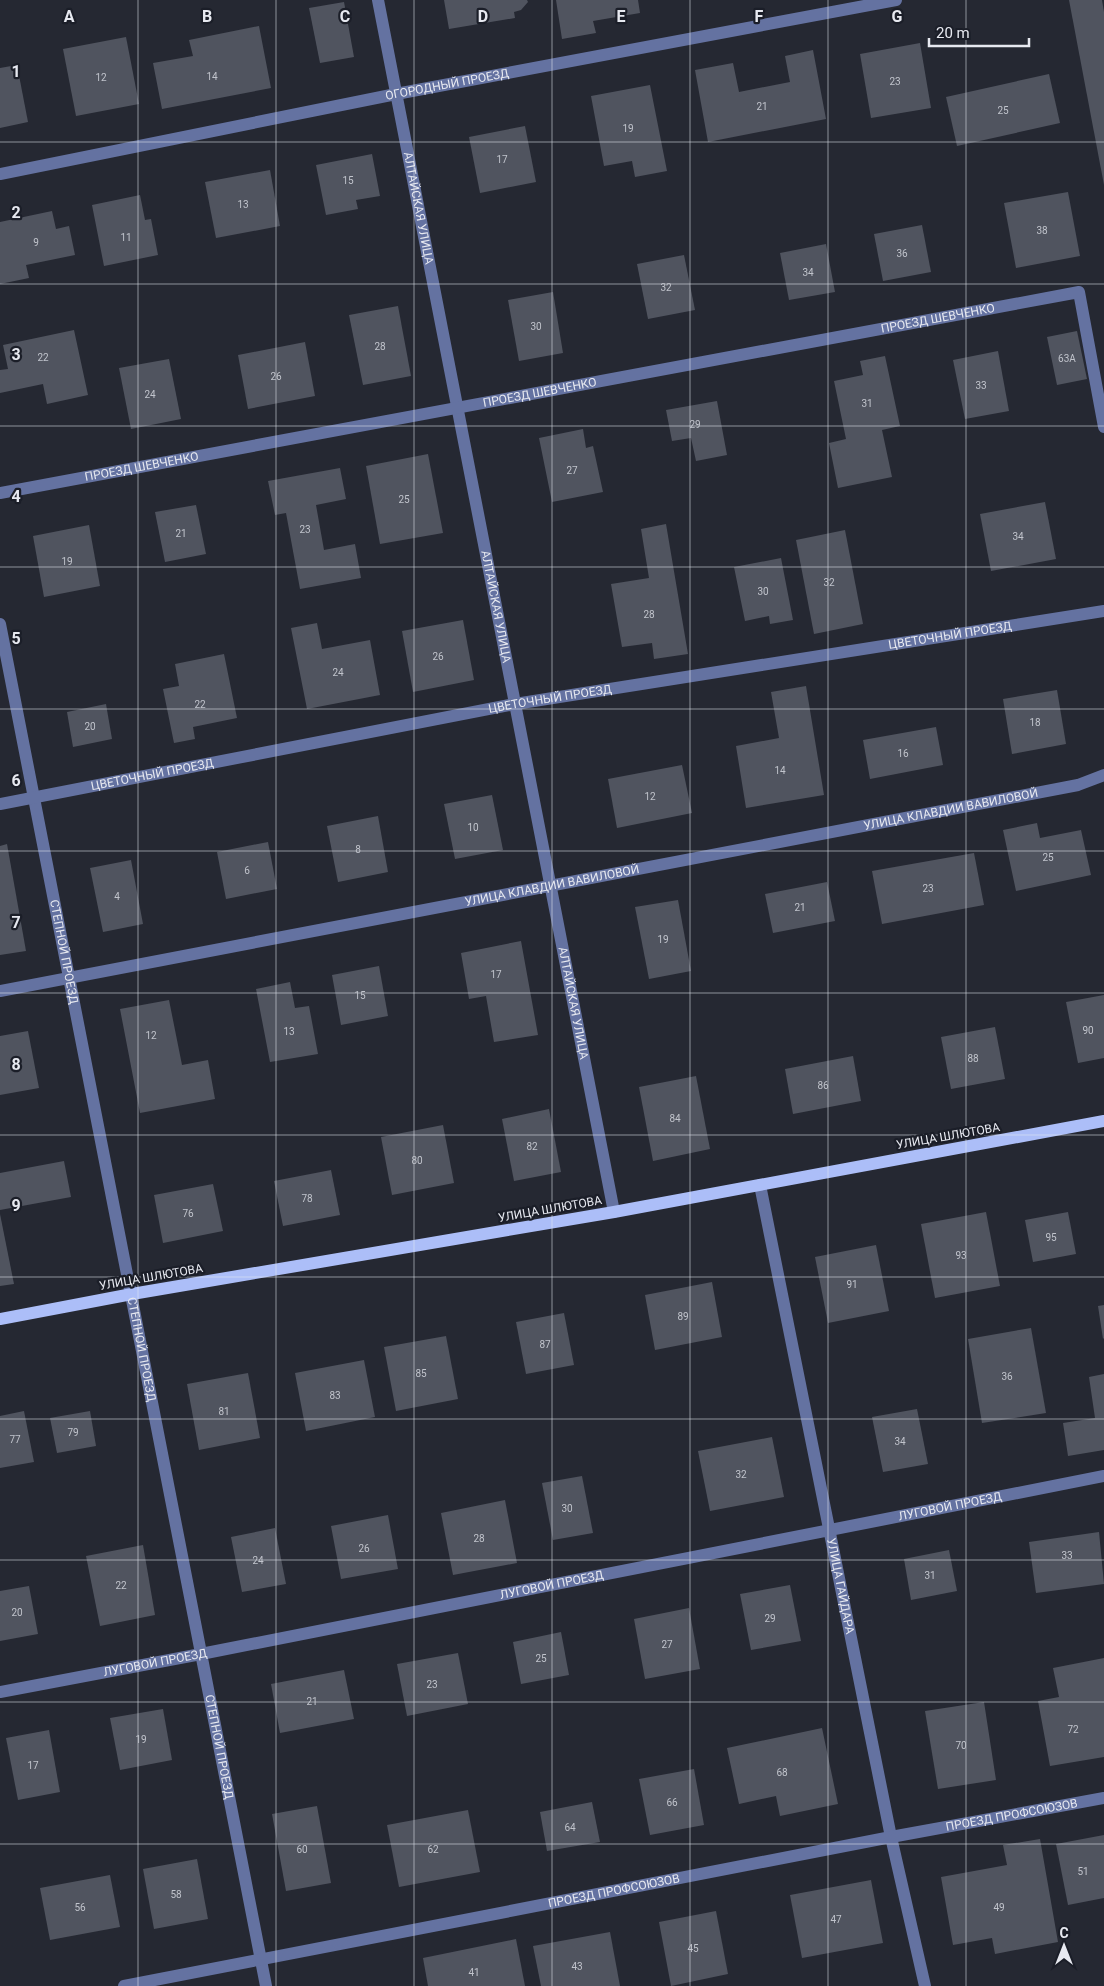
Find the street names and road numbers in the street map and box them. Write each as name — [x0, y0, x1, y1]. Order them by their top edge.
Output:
street label: ОГОРОДНЫЙ ПРОЕЗД — [384, 66, 510, 103]
street label: АЛТАЙСКАЯ УЛИЦА — [401, 151, 436, 266]
street label: ПРОЕЗД ШЕВЧЕНКО — [880, 301, 996, 336]
street label: ПРОЕЗД ШЕВЧЕНКО — [482, 375, 598, 410]
street label: ПРОЕЗД ШЕВЧЕНКО — [84, 449, 200, 484]
street label: АЛТАЙСКАЯ УЛИЦА — [478, 549, 514, 664]
street label: ЦВЕТОЧНЫЙ ПРОЕЗД — [887, 619, 1013, 652]
street label: ЦВЕТОЧНЫЙ ПРОЕЗД — [487, 682, 613, 716]
street label: ЦВЕТОЧНЫЙ ПРОЕЗД — [90, 756, 215, 793]
street label: УЛИЦА КЛАВДИИ ВАВИЛОВОЙ — [862, 785, 1039, 833]
street label: УЛИЦА КЛАВДИИ ВАВИЛОВОЙ — [464, 861, 640, 909]
street label: СТЕПНОЙ ПРОЕЗД — [47, 898, 81, 1005]
street label: АЛТАЙСКАЯ УЛИЦА — [556, 946, 591, 1061]
street label: УЛИЦА ШЛЮТОВА — [895, 1120, 1001, 1152]
street label: УЛИЦА ШЛЮТОВА — [497, 1193, 603, 1225]
street label: УЛИЦА ШЛЮТОВА — [98, 1261, 204, 1293]
street label: СТЕПНОЙ ПРОЕЗД — [125, 1296, 159, 1403]
street label: ЛУГОВОЙ ПРОЕЗД — [897, 1489, 1003, 1523]
street label: УЛИЦА ГАЙДАРА — [824, 1537, 857, 1635]
street label: ЛУГОВОЙ ПРОЕЗД — [499, 1568, 605, 1602]
street label: ЛУГОВОЙ ПРОЕЗД — [102, 1646, 208, 1679]
street label: СТЕПНОЙ ПРОЕЗД — [202, 1693, 236, 1800]
street label: ПРОЕЗД ПРОФСОЮЗОВ — [945, 1796, 1079, 1834]
street label: ПРОЕЗД ПРОФСОЮЗОВ — [547, 1871, 681, 1910]

